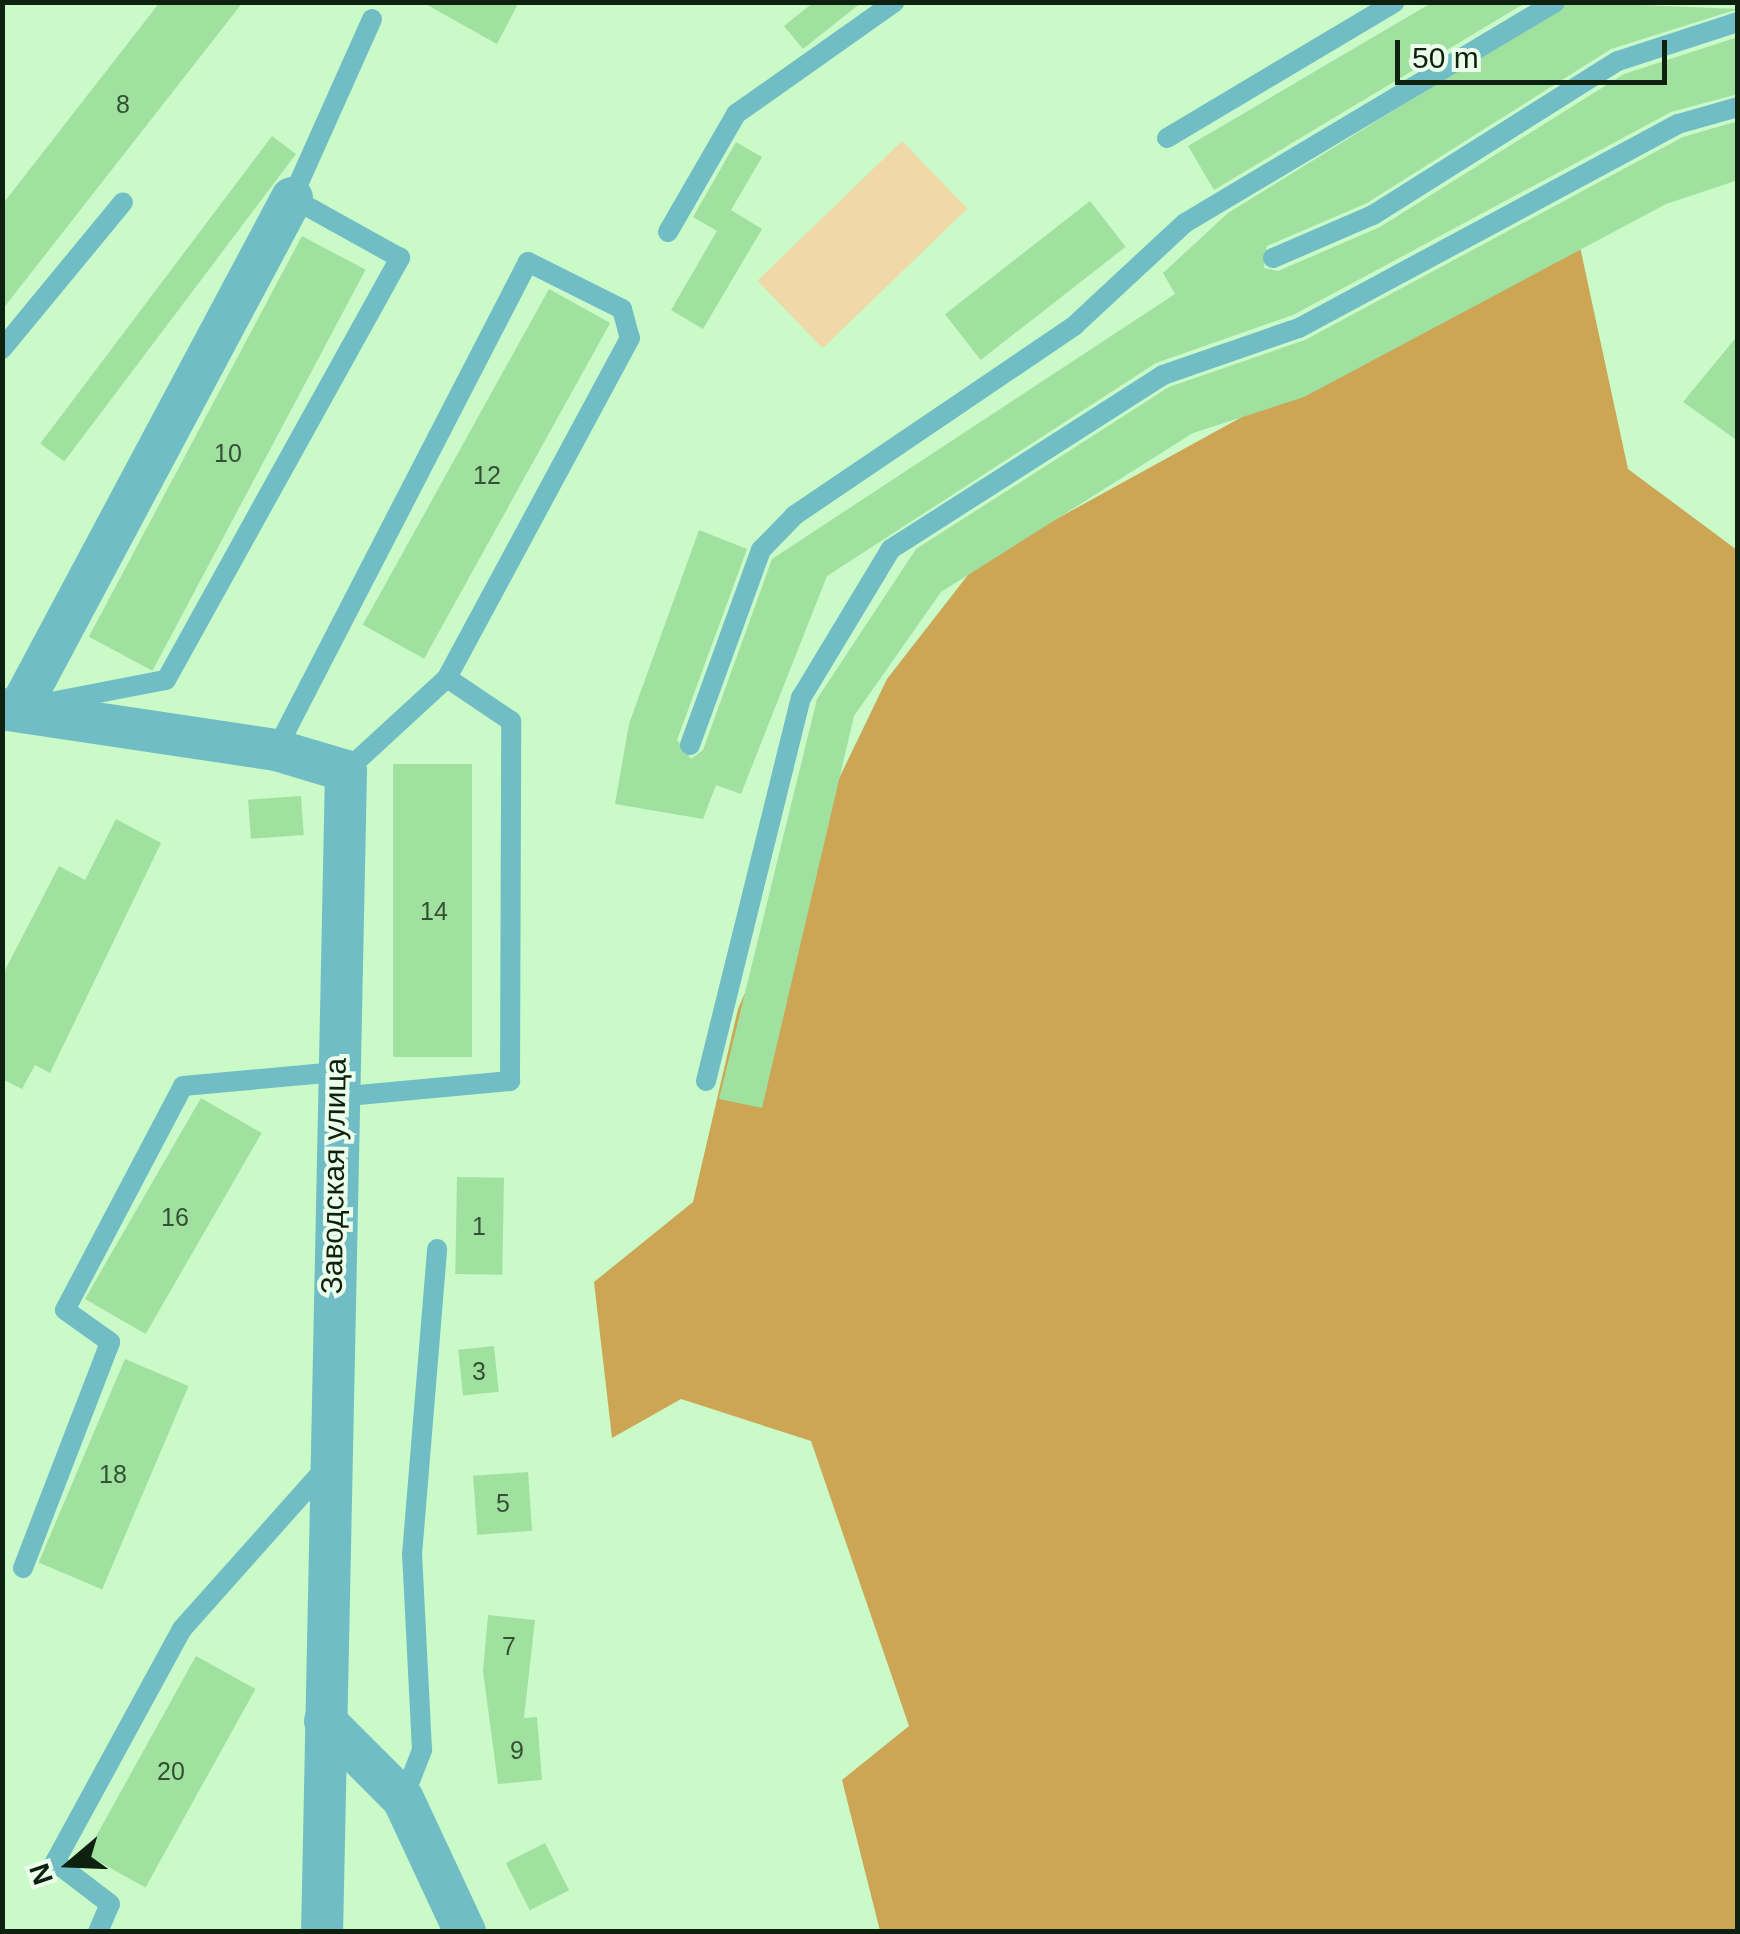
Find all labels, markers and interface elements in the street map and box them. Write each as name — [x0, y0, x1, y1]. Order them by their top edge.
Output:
scale bar — [1400, 20, 1672, 82]
text: 50 m — [1412, 41, 1479, 74]
house number: 8 — [116, 89, 130, 119]
house number: 10 — [214, 438, 242, 468]
house number: 12 — [473, 460, 501, 490]
house number: 14 — [420, 896, 448, 926]
street label: Заводская улица — [314, 1057, 354, 1295]
house number: 16 — [161, 1202, 189, 1232]
house number: 1 — [472, 1211, 486, 1241]
house number: 3 — [472, 1356, 486, 1386]
house number: 18 — [99, 1459, 127, 1489]
house number: 5 — [496, 1488, 510, 1518]
house number: 7 — [502, 1631, 516, 1661]
house number: 9 — [510, 1735, 524, 1765]
house number: 20 — [157, 1756, 185, 1786]
north arrow — [20, 1814, 120, 1914]
text: N — [23, 1859, 59, 1889]

